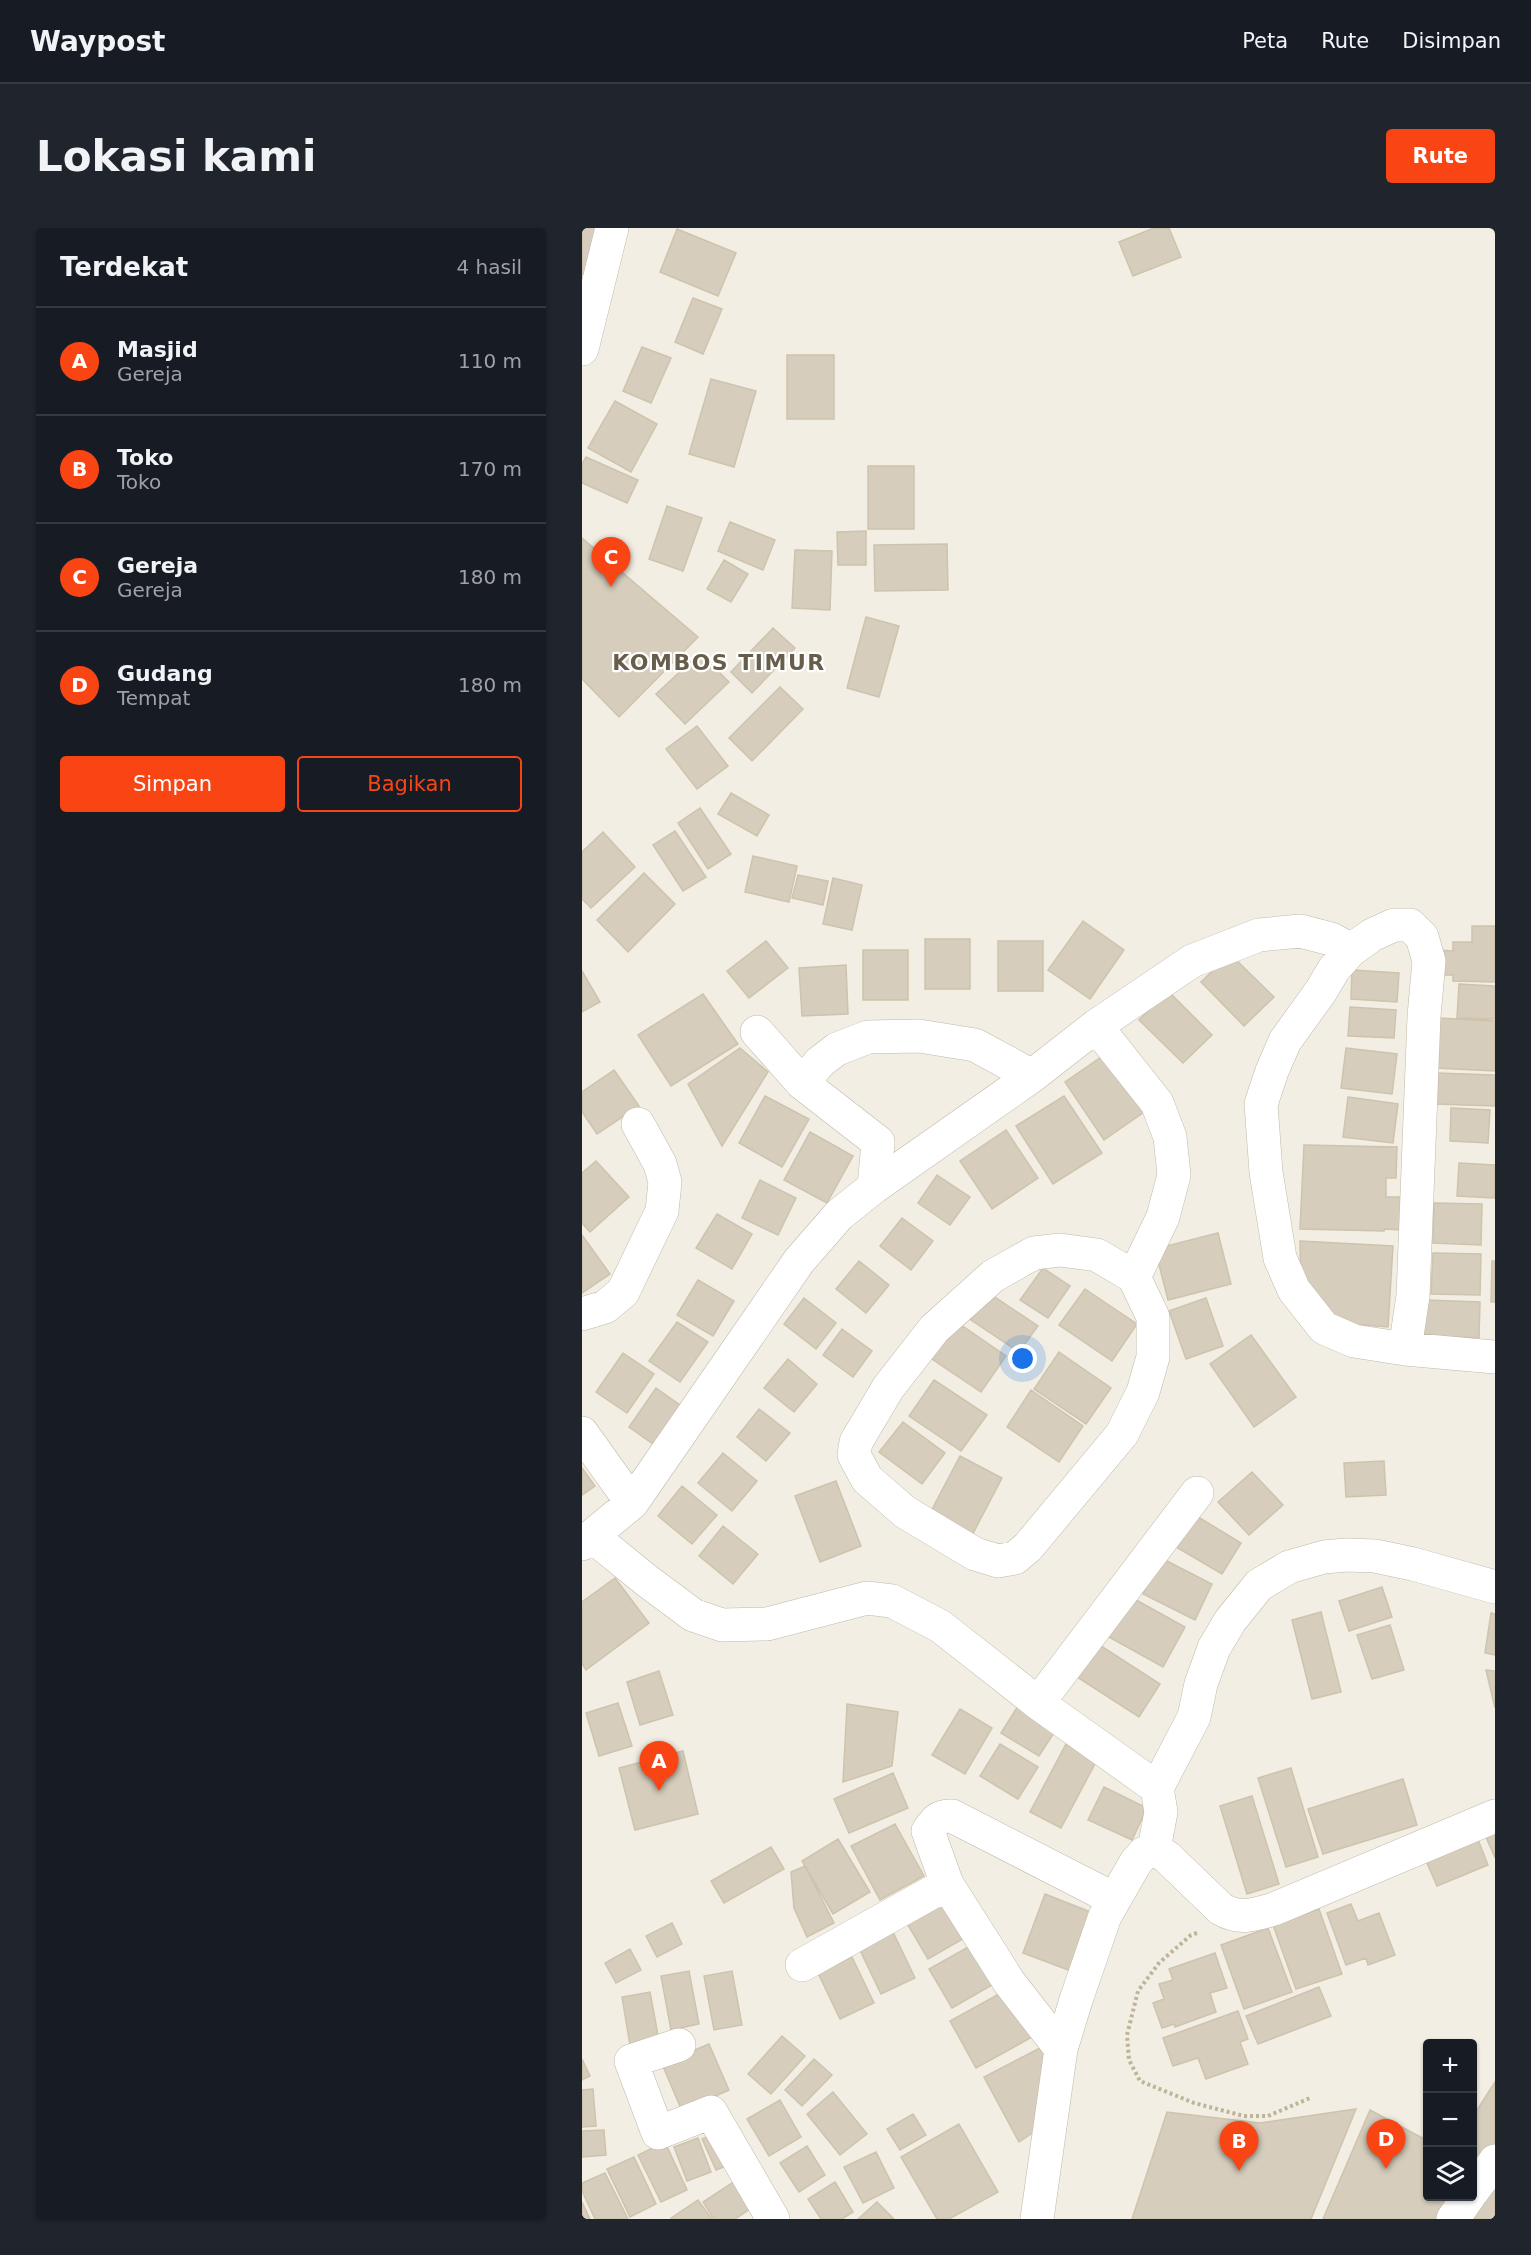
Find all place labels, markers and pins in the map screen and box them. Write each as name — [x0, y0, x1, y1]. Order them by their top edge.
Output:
pin: C — [591, 538, 630, 587]
pin: A — [640, 1742, 679, 1791]
pin: D — [1366, 2120, 1406, 2169]
pin: B — [1220, 2122, 1258, 2171]

